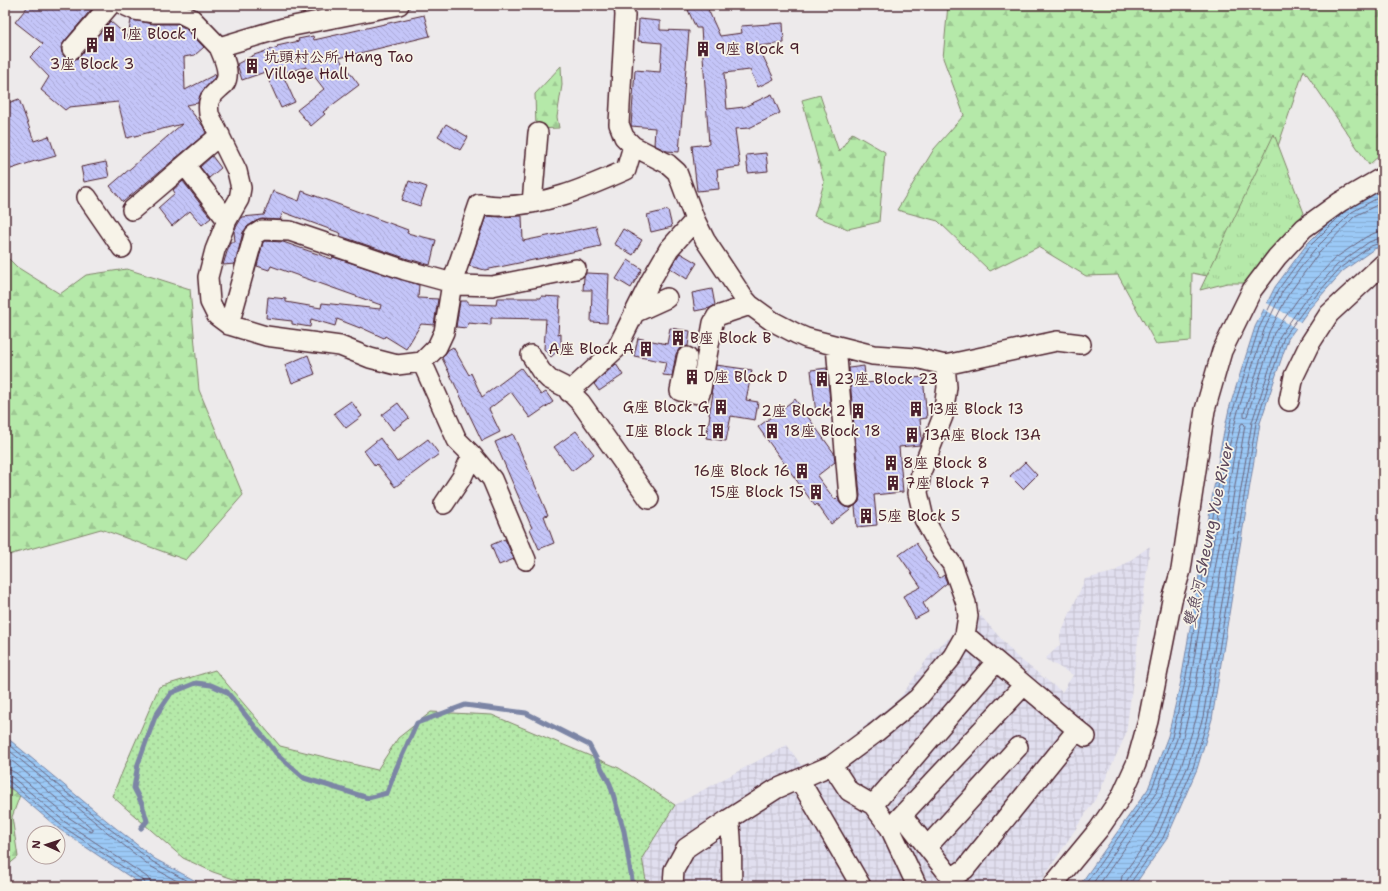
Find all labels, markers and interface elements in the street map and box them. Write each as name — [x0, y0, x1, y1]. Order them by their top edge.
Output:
place label: 1座 Block 1 — [121, 24, 197, 44]
building icon: 1座 Block 1 — [100, 25, 118, 43]
building icon: 3座 Block 3 — [83, 36, 101, 54]
place label: 9座 Block 9 — [715, 39, 800, 59]
building icon: 9座 Block 9 — [694, 40, 712, 58]
place label: 坑頭村公所 Hang Tao Village Hall — [264, 47, 413, 84]
place label: 3座 Block 3 — [50, 54, 134, 74]
building icon: 坑頭村公所 Hang Tao Village Hall — [243, 57, 261, 75]
place label: B座 Block B — [690, 328, 772, 348]
building icon: B座 Block B — [669, 329, 687, 347]
place label: A座 Block A — [549, 339, 634, 359]
building icon: A座 Block A — [637, 340, 655, 358]
place label: D座 Block D — [704, 367, 788, 387]
building icon: D座 Block D — [683, 368, 701, 386]
place label: 23座 Block 23 — [834, 369, 938, 389]
building icon: 23座 Block 23 — [813, 370, 831, 388]
place label: G座 Block G — [623, 397, 709, 417]
building icon: G座 Block G — [712, 398, 730, 416]
place label: 13座 Block 13 — [928, 399, 1024, 419]
building icon: 13座 Block 13 — [907, 400, 925, 418]
place label: 2座 Block 2 — [761, 401, 846, 421]
building icon: 2座 Block 2 — [849, 402, 867, 420]
place label: I座 Block I — [626, 421, 706, 441]
place label: 18座 Block 18 — [784, 421, 881, 441]
building icon: I座 Block I — [709, 422, 727, 440]
building icon: 18座 Block 18 — [763, 422, 781, 440]
place label: 13A座 Block 13A — [924, 425, 1041, 445]
building icon: 13A座 Block 13A — [903, 426, 921, 444]
water label: 雙魚河 Sheung Yue River — [1179, 440, 1238, 629]
place label: 8座 Block 8 — [903, 453, 988, 473]
building icon: 8座 Block 8 — [882, 454, 900, 472]
place label: 16座 Block 16 — [694, 461, 790, 481]
building icon: 16座 Block 16 — [793, 462, 811, 480]
place label: 7座 Block 7 — [905, 473, 990, 493]
building icon: 7座 Block 7 — [884, 474, 902, 492]
place label: 15座 Block 15 — [710, 482, 804, 502]
building icon: 15座 Block 15 — [807, 483, 825, 501]
place label: 5座 Block 5 — [878, 506, 960, 526]
building icon: 5座 Block 5 — [857, 507, 875, 525]
north arrow — [26, 825, 66, 865]
text: N — [29, 839, 44, 849]

